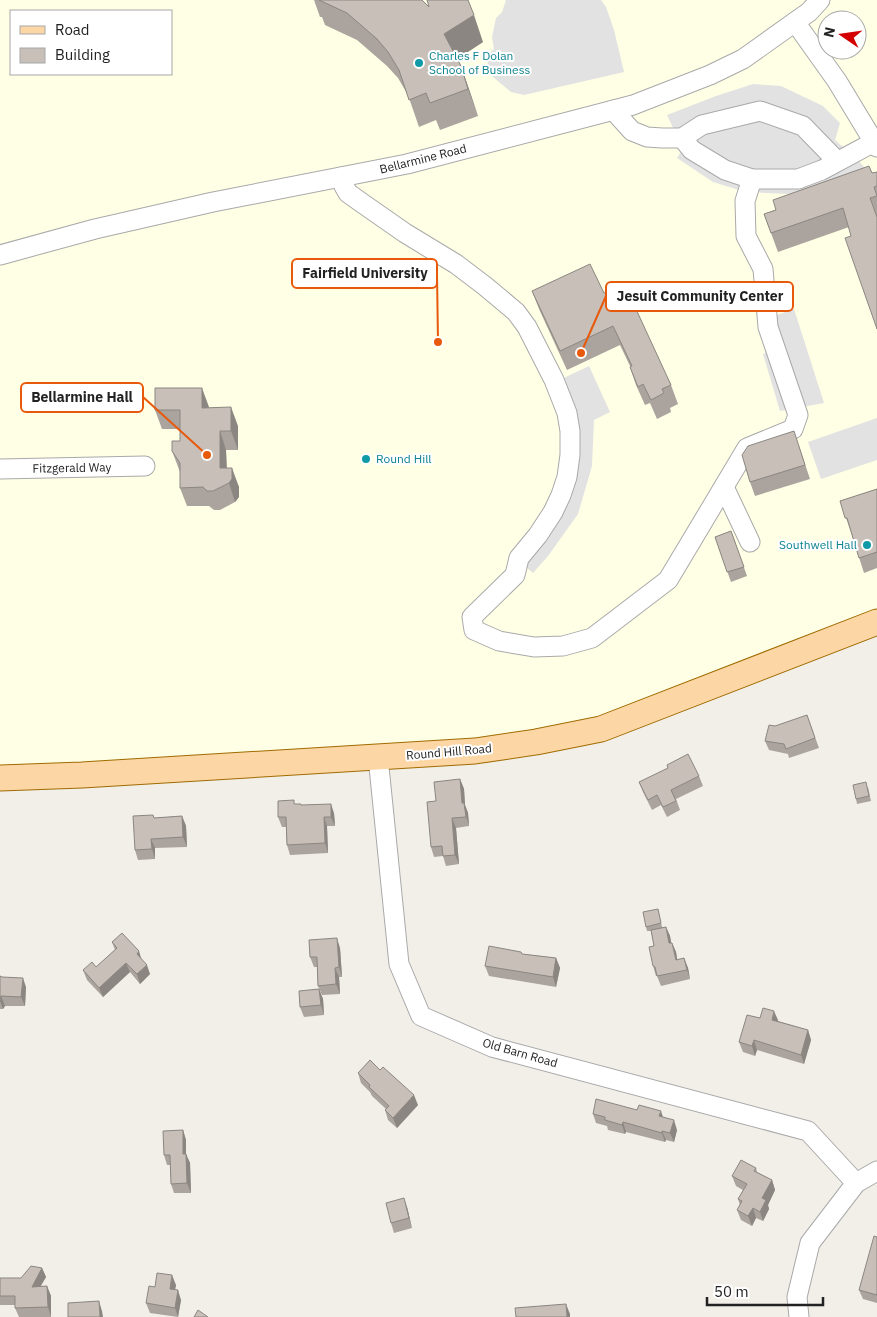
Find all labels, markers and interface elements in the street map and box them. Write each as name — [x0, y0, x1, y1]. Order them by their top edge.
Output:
legend — [10, 10, 172, 75]
north arrow — [817, 10, 867, 60]
text: Road — [55, 20, 90, 39]
text: N — [819, 25, 839, 39]
text: Building — [55, 45, 110, 64]
place label: Charles F Dolan School of Business — [429, 48, 530, 77]
marker: Charles F Dolan School of Business — [413, 57, 425, 69]
street label: Bellarmine Road — [378, 140, 468, 177]
callout: Fairfield University — [292, 259, 437, 288]
text: Fairfield University — [302, 264, 428, 282]
callout: Jesuit Community Center — [606, 282, 793, 311]
text: Jesuit Community Center — [617, 287, 784, 305]
callout: Bellarmine Hall — [21, 383, 143, 412]
text: Bellarmine Hall — [31, 388, 133, 406]
place label: Round Hill — [376, 451, 432, 466]
marker: Round Hill — [360, 453, 372, 465]
street label: Fitzgerald Way — [32, 459, 112, 476]
place label: Southwell Hall — [779, 537, 857, 552]
marker: Southwell Hall — [861, 539, 873, 551]
street label: Round Hill Road — [405, 740, 492, 763]
street label: Old Barn Road — [481, 1035, 559, 1070]
scale bar — [707, 1274, 823, 1306]
text: 50 m — [714, 1282, 749, 1301]

